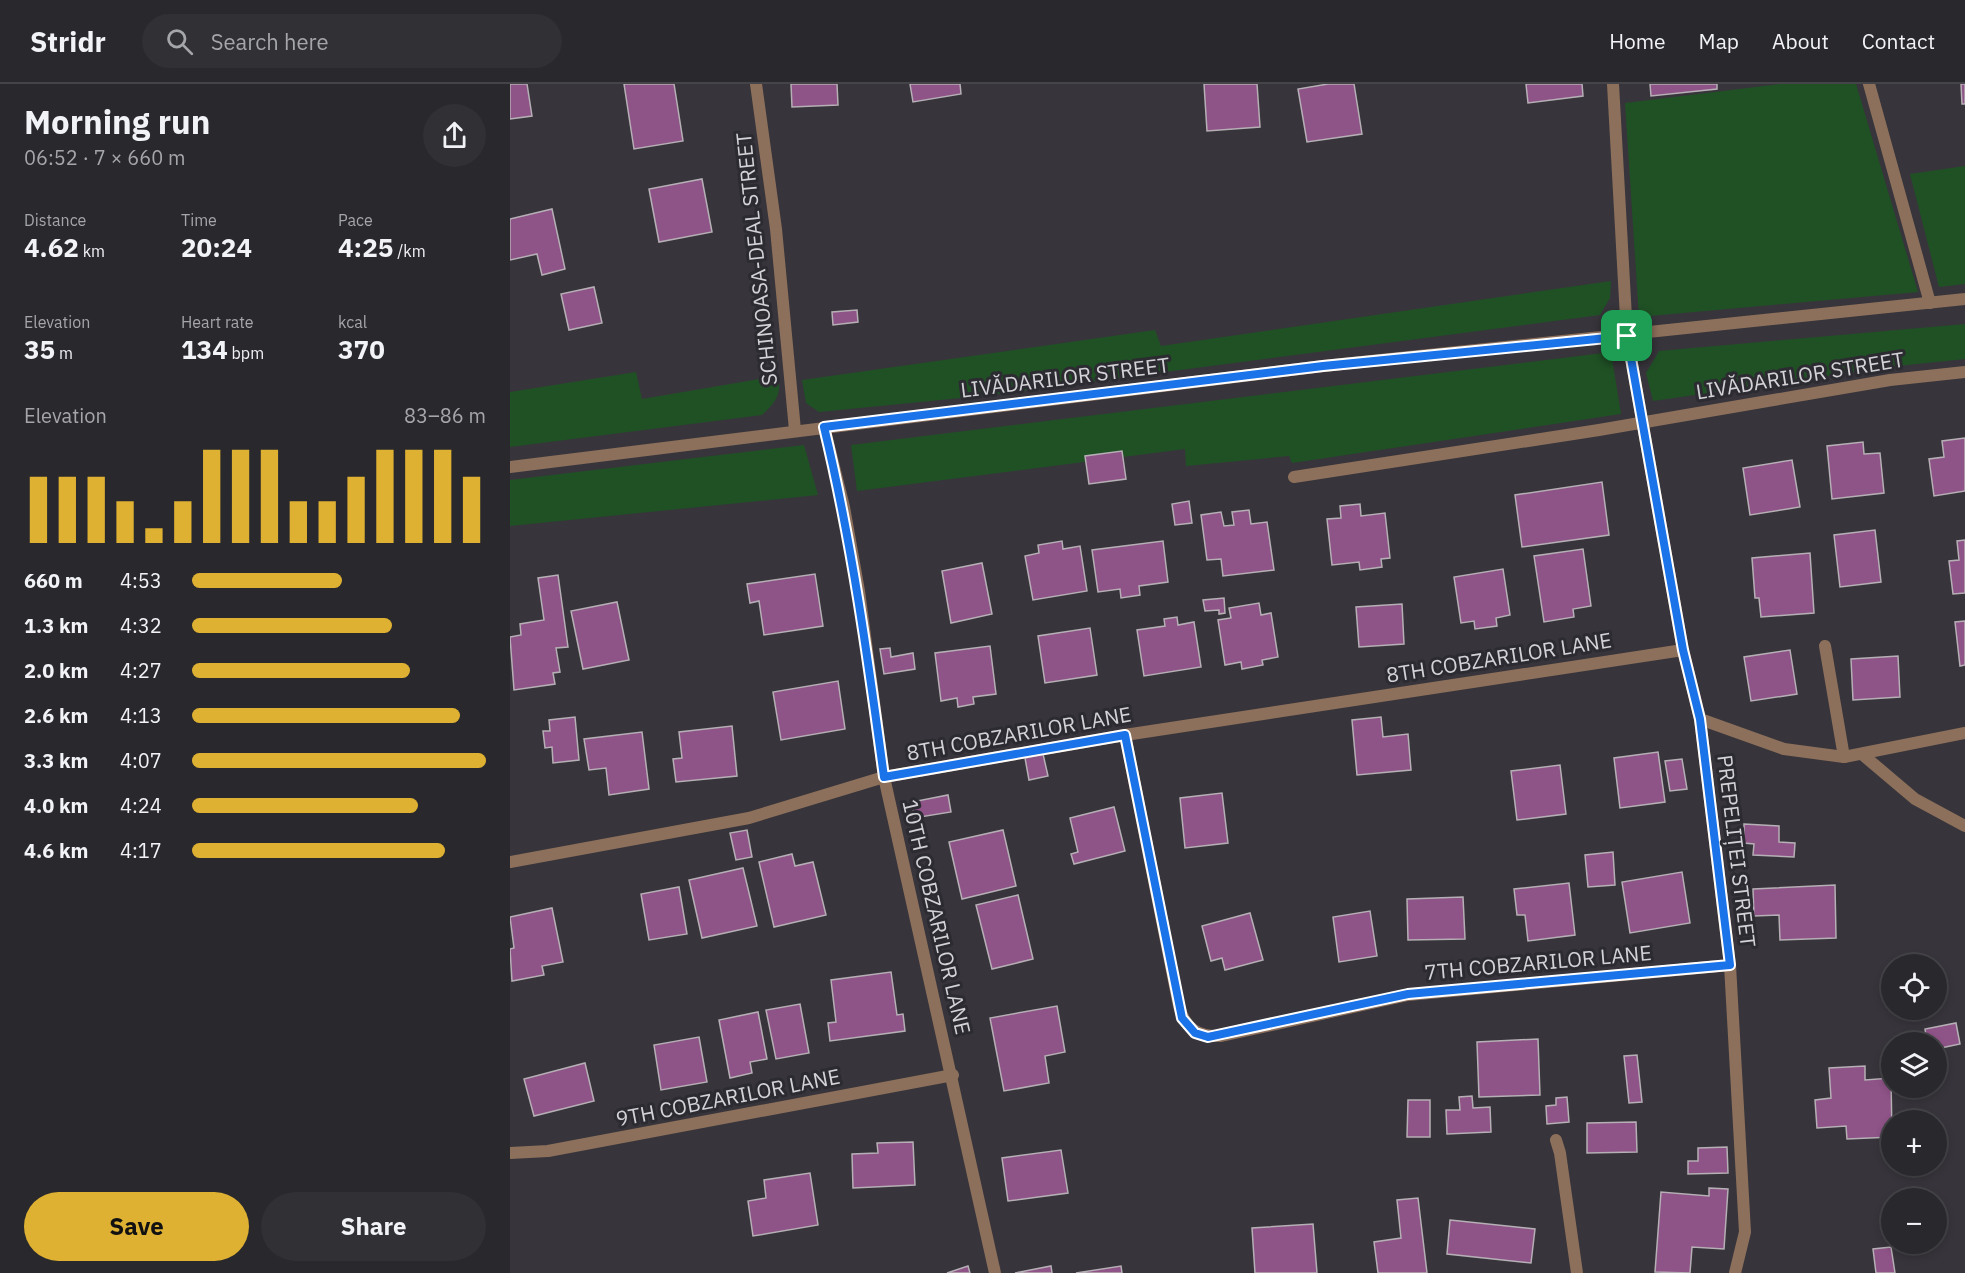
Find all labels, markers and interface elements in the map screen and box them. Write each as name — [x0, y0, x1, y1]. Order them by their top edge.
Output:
search box — [142, 14, 562, 68]
text: Stridr — [30, 23, 106, 60]
icon: search — [163, 25, 196, 58]
text: Search here — [211, 27, 329, 56]
text: Home — [1609, 27, 1666, 55]
text: Map — [1699, 27, 1739, 55]
text: About — [1772, 27, 1829, 55]
text: Contact — [1862, 27, 1935, 55]
text: Morning run — [24, 100, 210, 143]
button: share — [423, 104, 486, 167]
street label: SCHINOASA-DEAL STREET — [729, 131, 783, 387]
text: 06:52 · 7 × 660 m — [24, 144, 185, 171]
text: Distance — [24, 210, 86, 230]
text: Time — [181, 210, 217, 230]
text: Pace — [338, 210, 373, 230]
text: 4.62 — [24, 230, 79, 264]
text: 20:24 — [181, 230, 252, 264]
text: 4:25 — [338, 230, 393, 264]
text: km — [79, 241, 105, 261]
text: /km — [393, 241, 426, 261]
pin — [1601, 310, 1652, 361]
text: Elevation — [24, 312, 90, 332]
text: Heart rate — [181, 312, 254, 332]
text: kcal — [338, 312, 367, 332]
icon: arrive — [1610, 319, 1643, 352]
text: 35 — [24, 332, 55, 366]
text: 134 — [181, 332, 228, 366]
text: 370 — [338, 332, 385, 366]
text: m — [55, 343, 73, 363]
text: bpm — [228, 343, 264, 363]
street label: LIVĂDARILOR STREET — [1694, 345, 1906, 405]
street label: LIVĂDARILOR STREET — [959, 350, 1171, 404]
text: Elevation — [24, 402, 107, 429]
text: 83–86 m — [404, 402, 486, 429]
text: 660 m — [24, 567, 83, 594]
text: 4:53 — [120, 567, 162, 594]
text: 1.3 km — [24, 612, 88, 639]
text: 4:32 — [120, 612, 162, 639]
street label: 8TH COBZARILOR LANE — [1384, 625, 1614, 689]
text: 2.0 km — [24, 657, 88, 684]
text: 4:27 — [120, 657, 162, 684]
street label: 8TH COBZARILOR LANE — [904, 699, 1133, 767]
text: 2.6 km — [24, 702, 88, 729]
text: 4:13 — [120, 702, 162, 729]
text: 3.3 km — [24, 747, 88, 774]
text: 4:07 — [120, 747, 162, 774]
street label: PREPELIȚEI STREET — [1711, 753, 1763, 949]
text: 4.0 km — [24, 792, 88, 819]
text: 4:24 — [120, 792, 162, 819]
street label: 10TH COBZARILOR LANE — [896, 796, 978, 1037]
text: 4.6 km — [24, 837, 88, 864]
text: 4:17 — [120, 837, 162, 864]
street label: 7TH COBZARILOR LANE — [1423, 938, 1653, 986]
map controls — [1881, 954, 1947, 1254]
button: locate — [1881, 954, 1947, 1020]
button: layers — [1881, 1032, 1947, 1098]
street label: 9TH COBZARILOR LANE — [613, 1062, 842, 1133]
button: + — [1881, 1110, 1947, 1176]
button: − — [1881, 1188, 1947, 1254]
button: Save — [24, 1192, 249, 1261]
button: Share — [261, 1192, 486, 1261]

